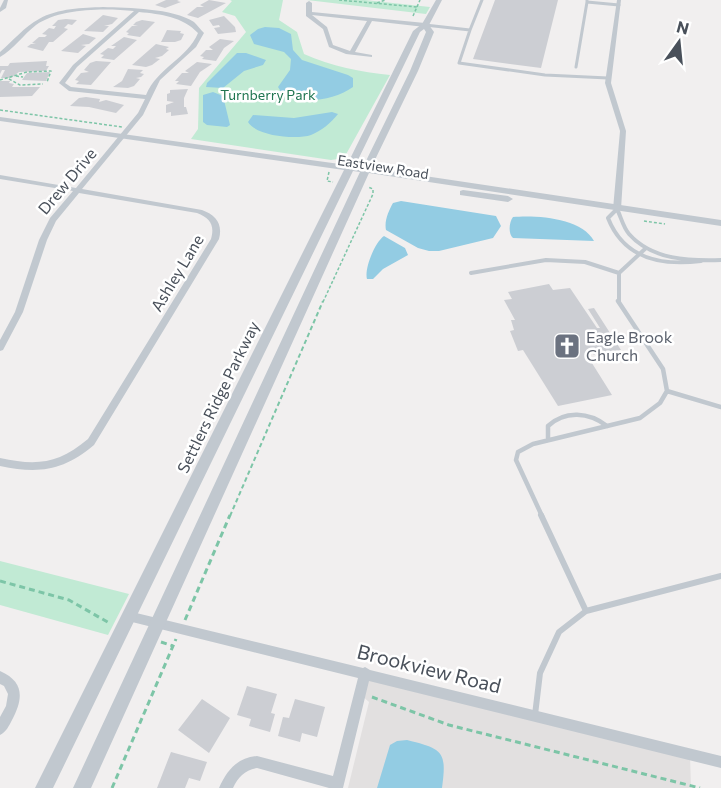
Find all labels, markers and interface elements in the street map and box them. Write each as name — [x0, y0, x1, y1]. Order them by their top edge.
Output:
north arrow — [649, 12, 709, 72]
text: N — [675, 16, 691, 38]
park label: Turnberry Park — [220, 86, 316, 103]
street label: Drew Drive — [33, 144, 100, 218]
street label: Eastview Road — [336, 151, 430, 182]
street label: Ashley Lane — [146, 231, 207, 315]
street label: Settlers Ridge Parkway — [173, 318, 263, 476]
place label: Eagle Brook Church — [586, 327, 673, 364]
church icon: Eagle Brook Church — [552, 331, 582, 361]
street label: Brookview Road — [355, 639, 504, 698]

